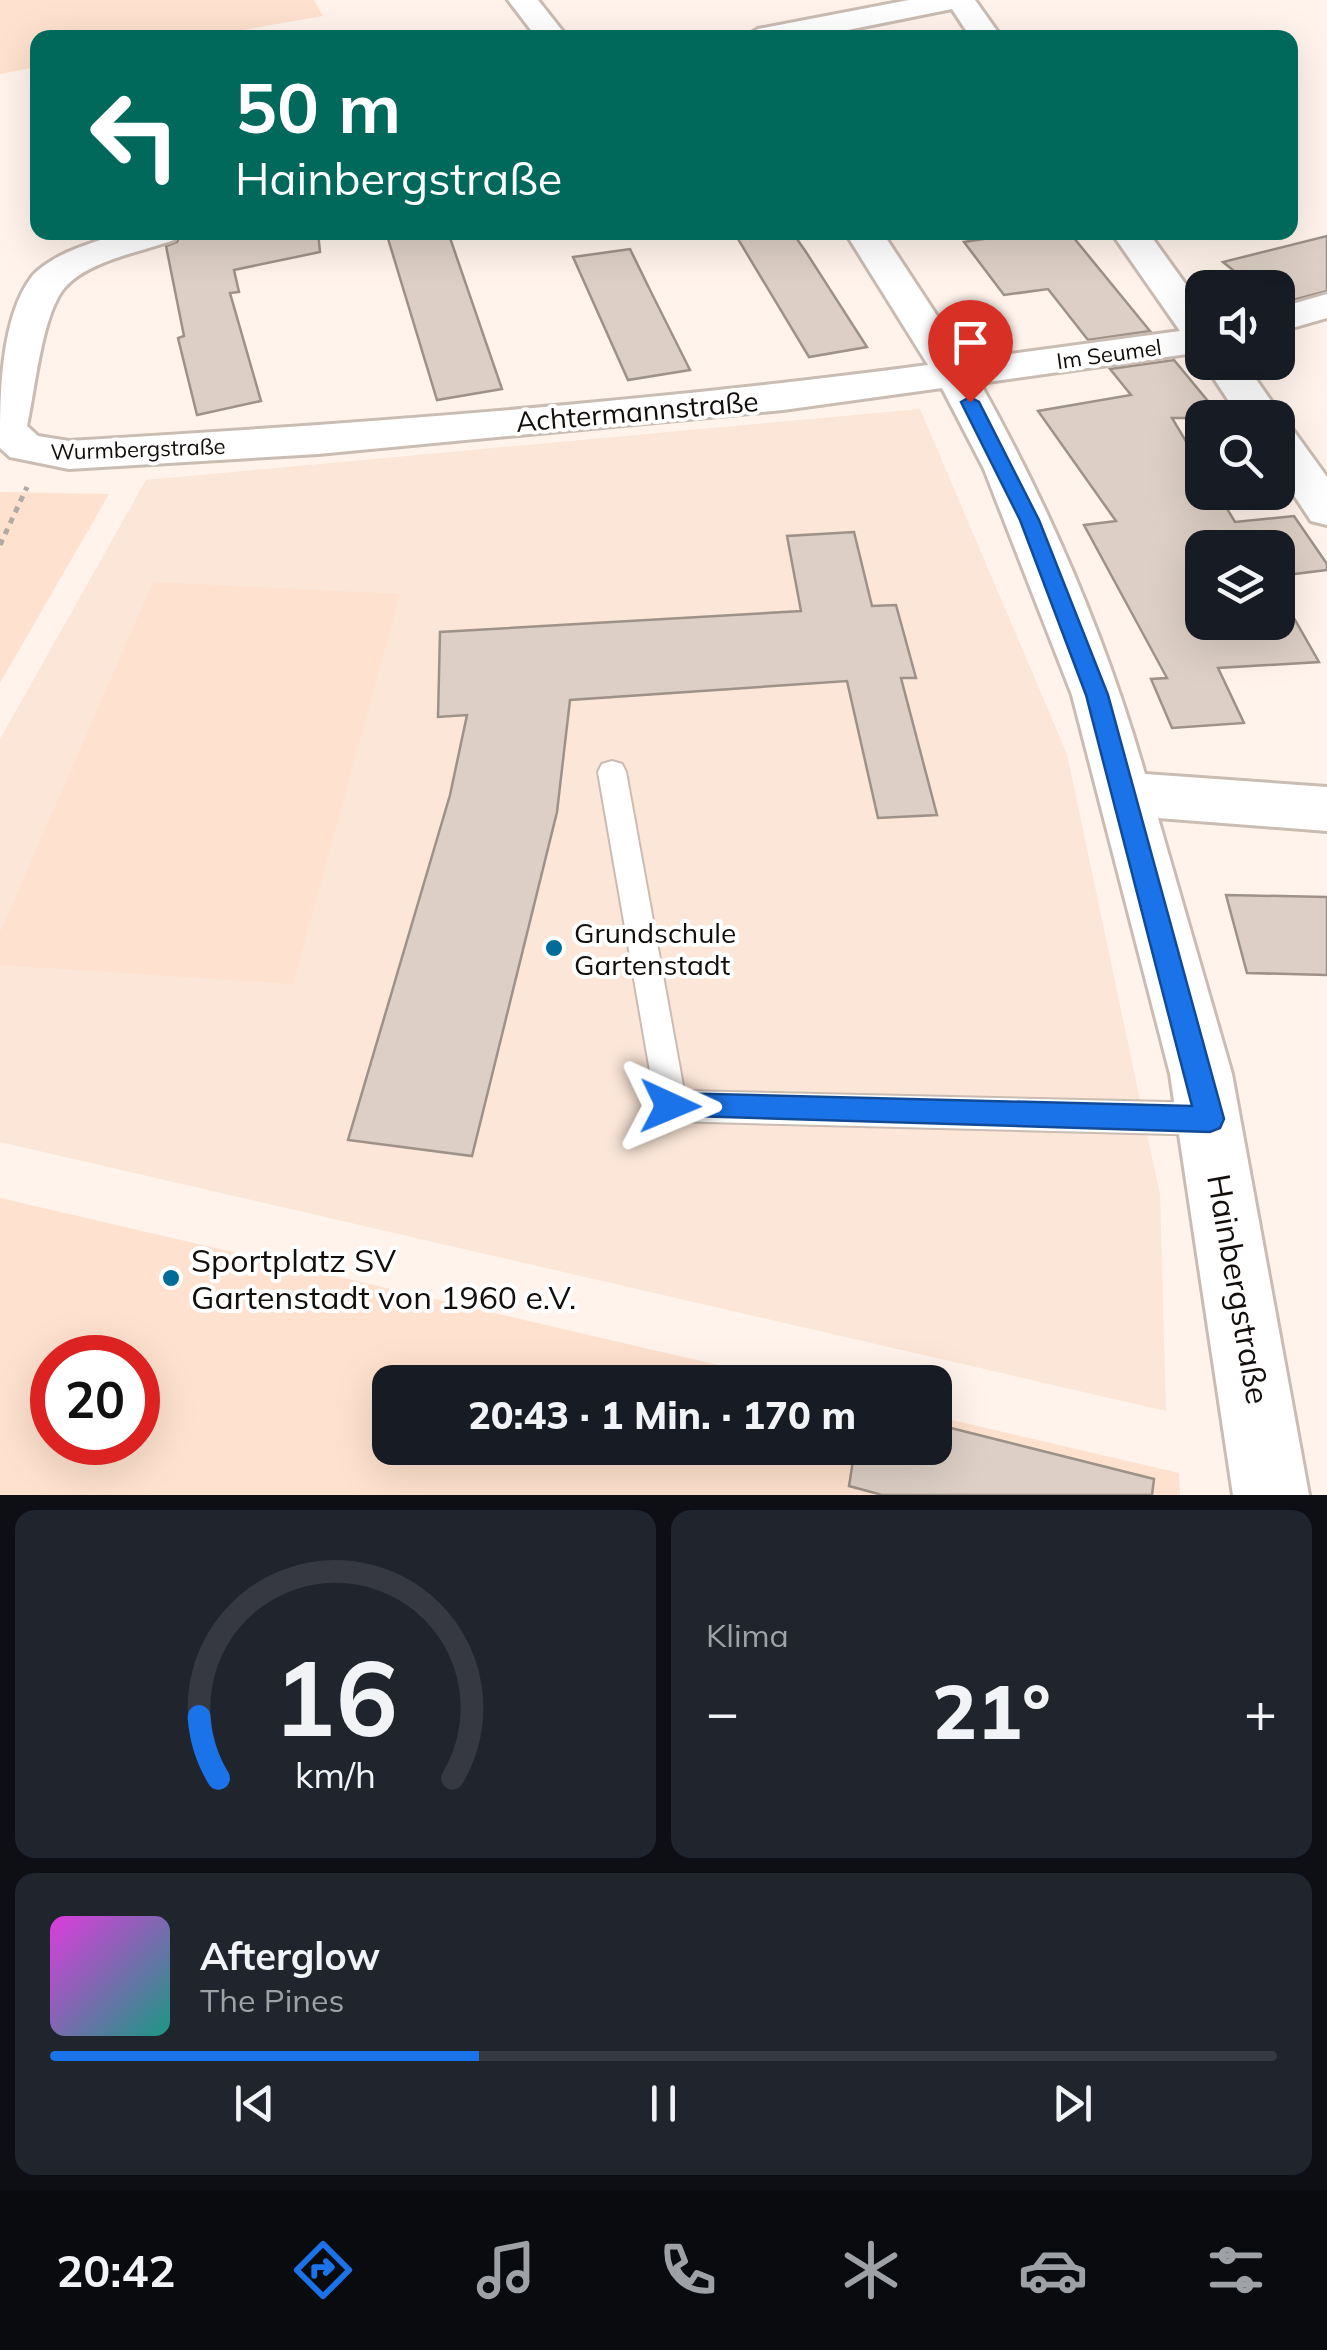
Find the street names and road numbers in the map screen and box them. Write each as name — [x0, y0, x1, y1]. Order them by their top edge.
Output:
street label: Im Seumel — [1055, 333, 1163, 375]
street label: Achtermannstraße — [514, 383, 760, 439]
street label: Wurmbergstraße — [50, 432, 226, 466]
street label: Hainbergstraße — [1199, 1171, 1279, 1407]

